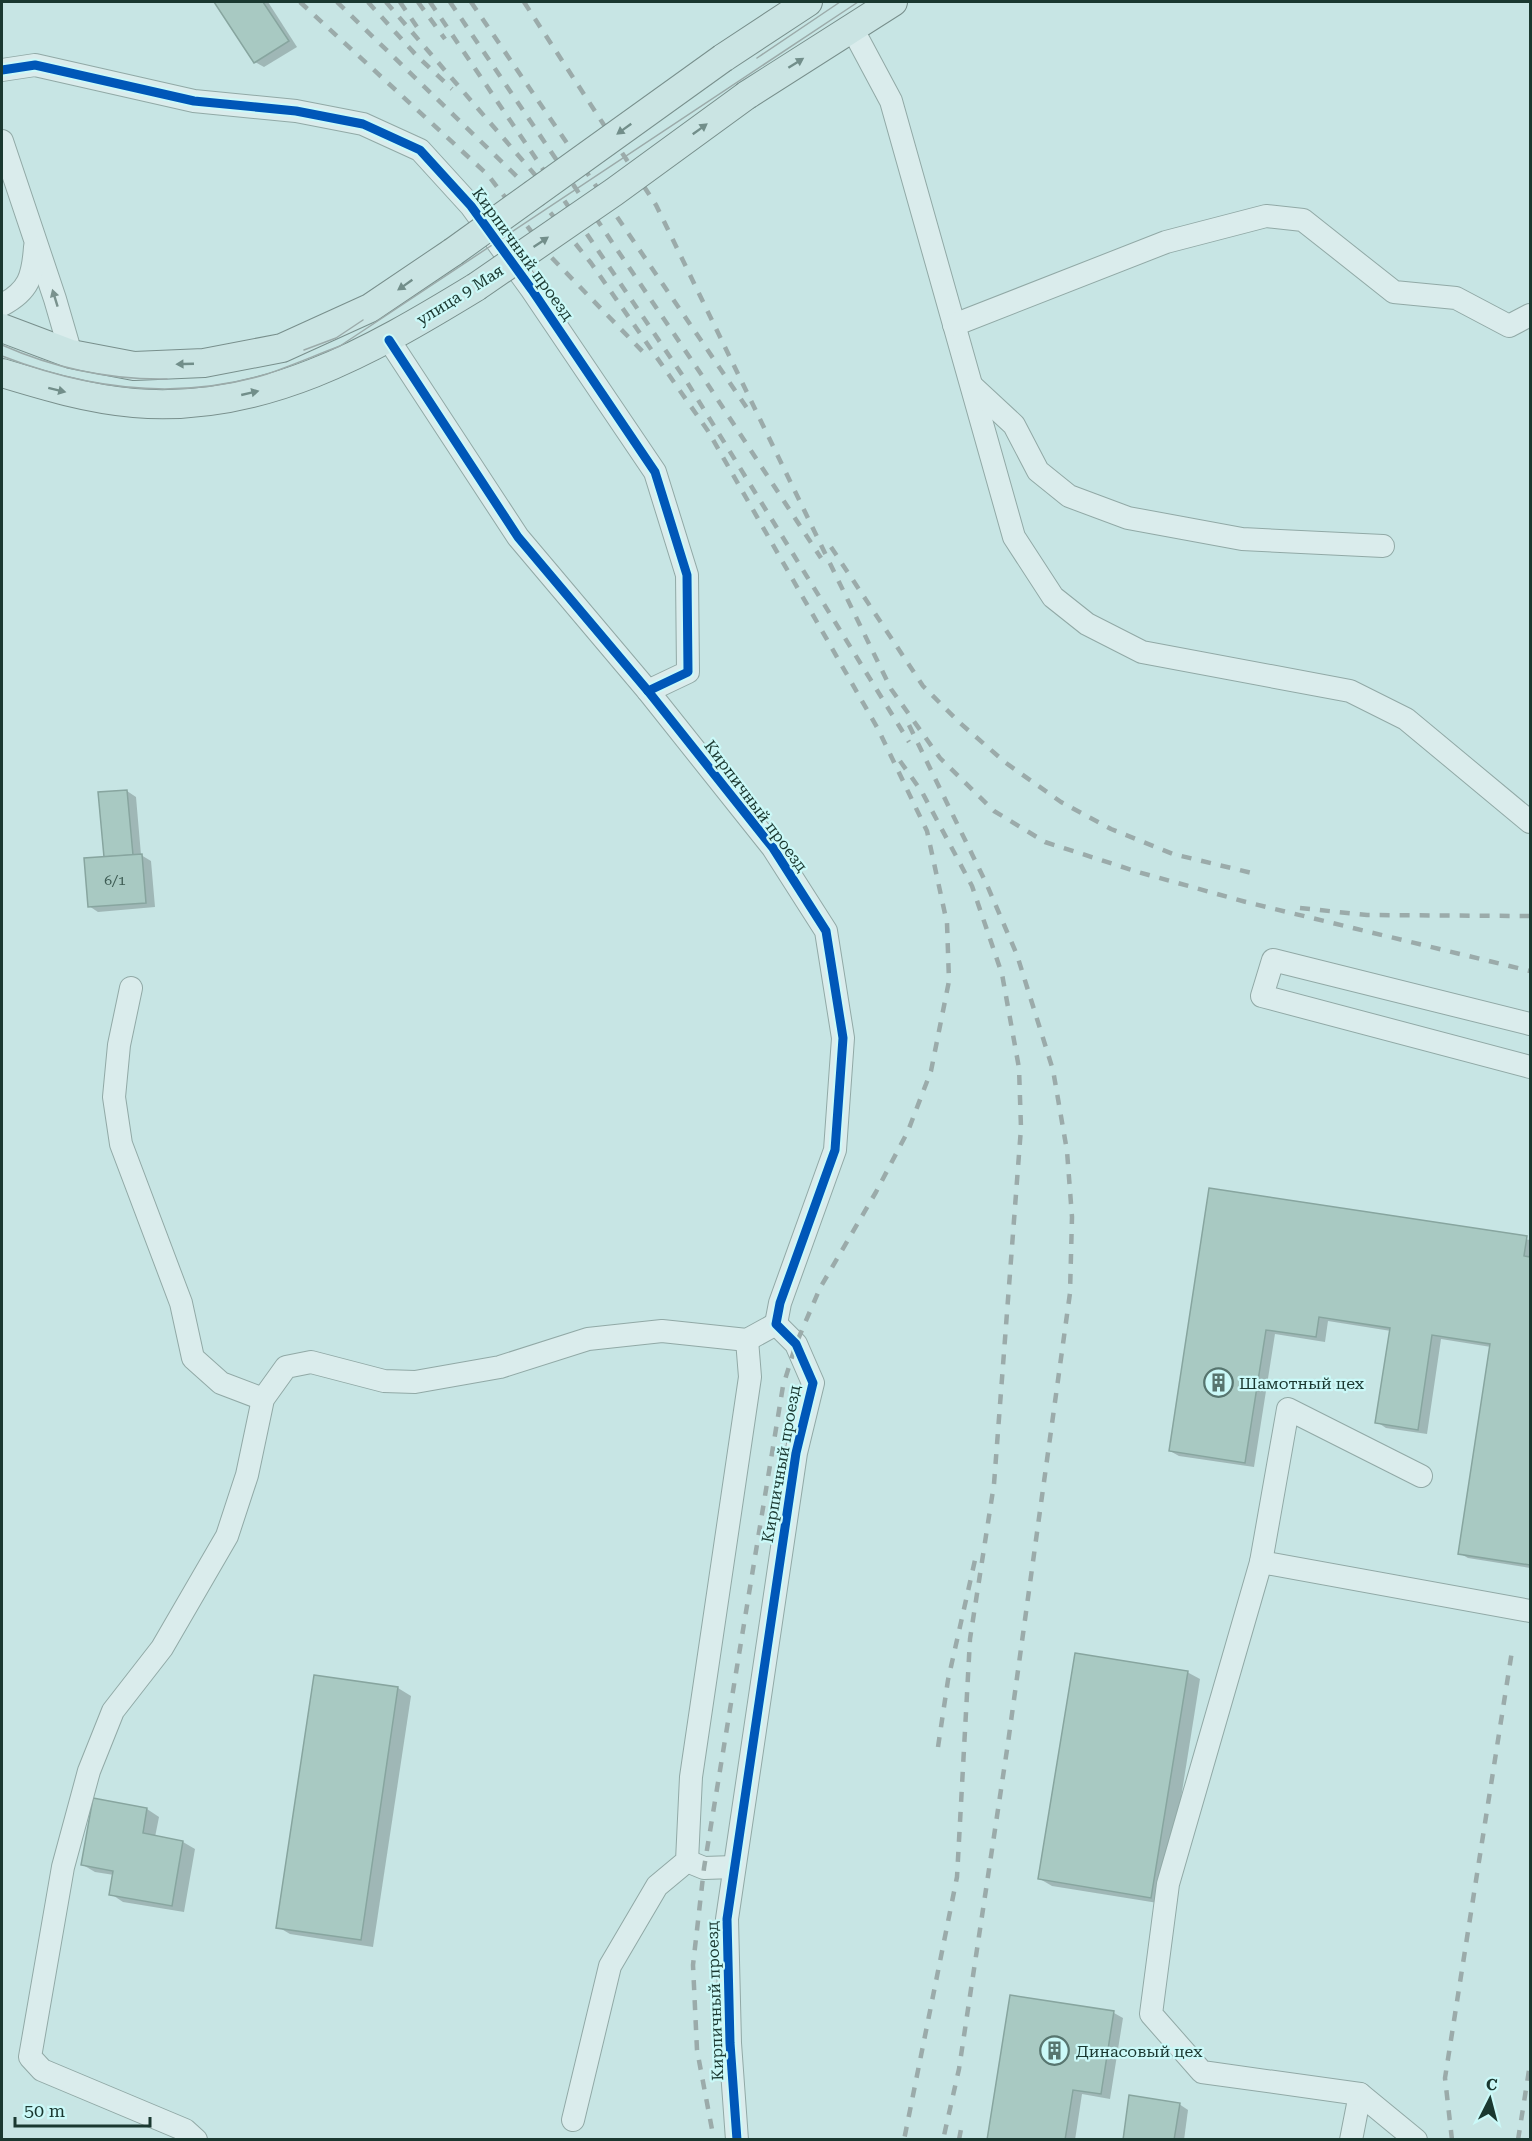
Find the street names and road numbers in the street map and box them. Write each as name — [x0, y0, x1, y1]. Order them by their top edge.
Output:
street label: Кирпичный проезд — [468, 184, 578, 324]
street label: улица 9 Мая — [413, 261, 507, 329]
street label: Кирпичный проезд — [700, 737, 812, 875]
street label: Кирпичный проезд — [758, 1384, 804, 1544]
street label: Кирпичный проезд — [703, 1921, 727, 2081]

